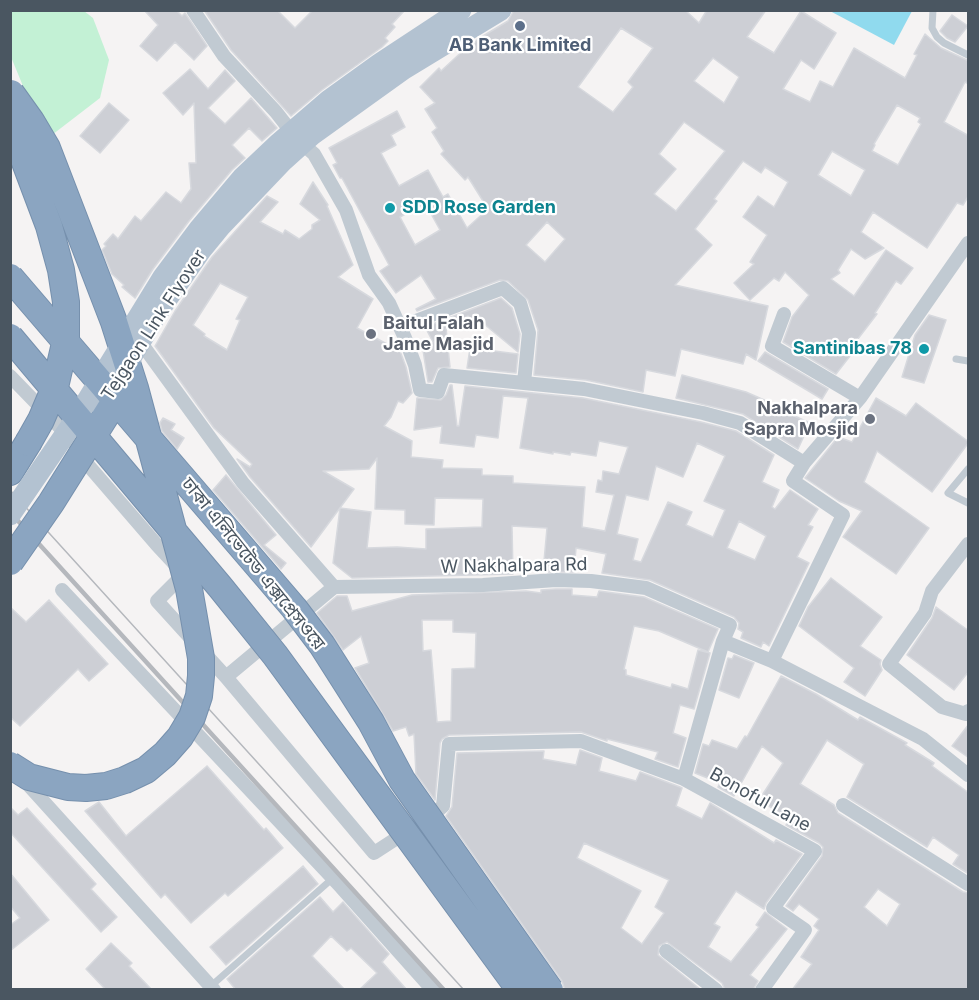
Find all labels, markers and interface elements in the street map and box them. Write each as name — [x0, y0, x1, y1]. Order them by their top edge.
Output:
marker: AB Bank Limited — [513, 19, 527, 33]
place label: AB Bank Limited — [449, 35, 591, 57]
place label: SDD Rose Garden — [402, 197, 556, 219]
marker: SDD Rose Garden — [383, 201, 397, 215]
street label: Tejgaon Link Flyover — [97, 246, 211, 404]
place label: Baitul Falah Jame Masjid — [383, 313, 494, 356]
marker: Baitul Falah Jame Masjid — [364, 327, 378, 341]
place label: Santinibas 78 — [793, 338, 912, 360]
marker: Santinibas 78 — [917, 342, 931, 356]
place label: Nakhalpara Sapra Mosjid — [744, 398, 858, 440]
marker: Nakhalpara Sapra Mosjid — [863, 412, 877, 426]
street label: ঢাকা এলিভেটেড এক্সপ্রেসওয়ে — [177, 474, 329, 654]
street label: W Nakhalpara Rd — [440, 554, 588, 578]
street label: Bonoful Lane — [706, 763, 814, 837]

